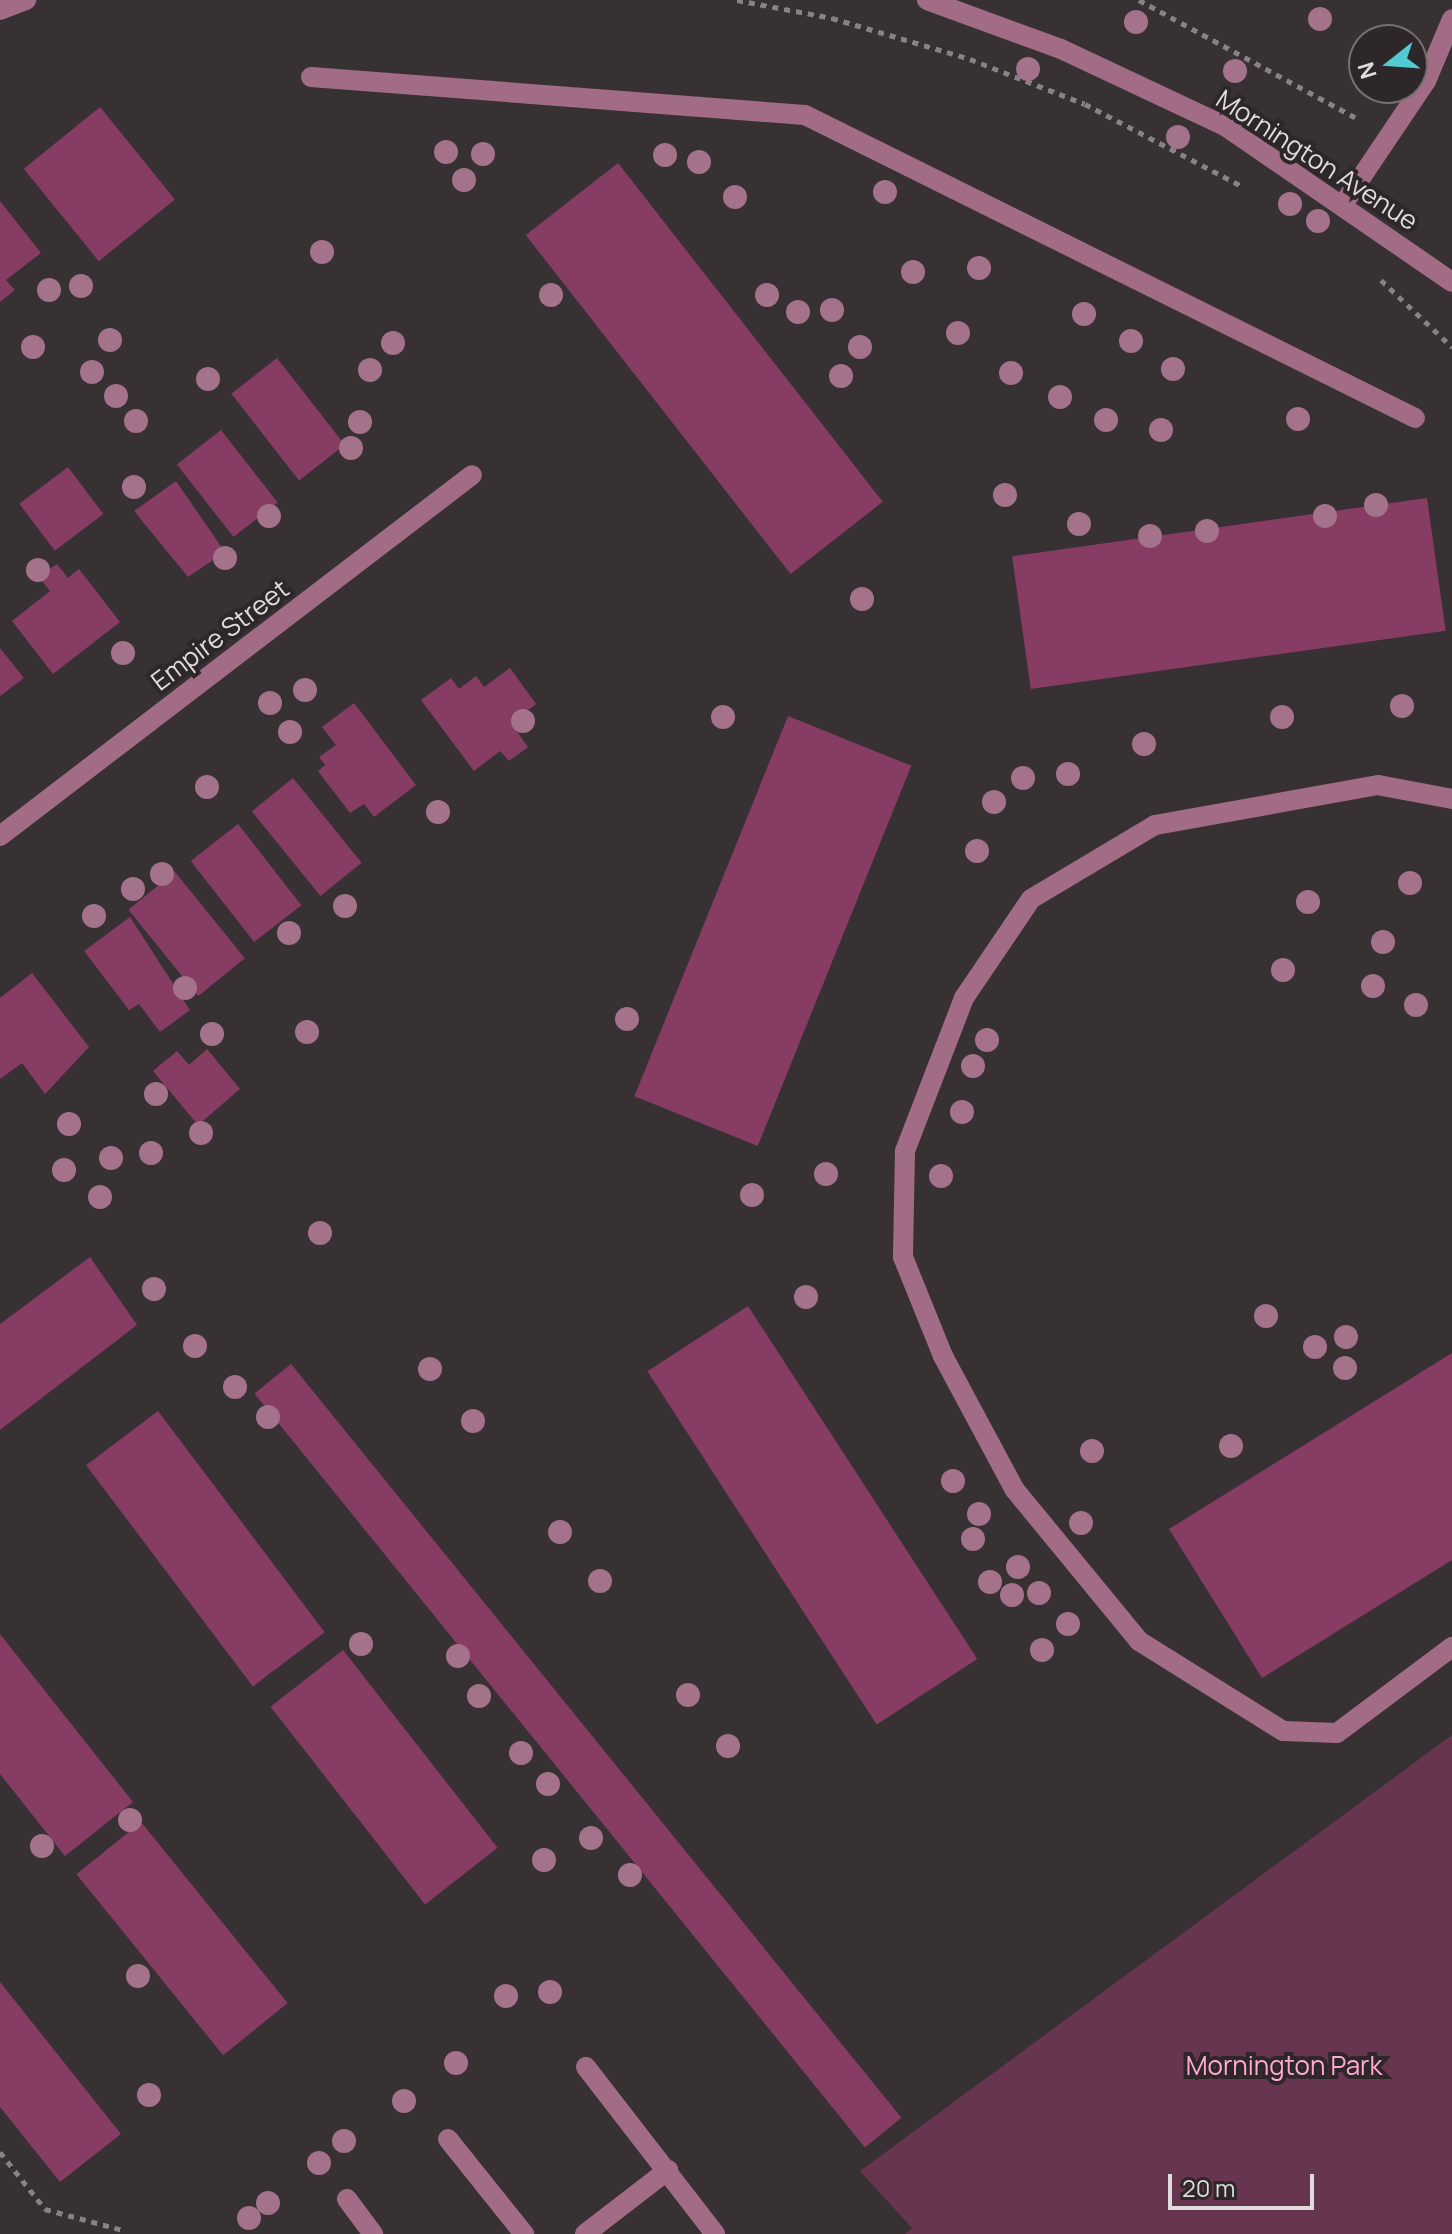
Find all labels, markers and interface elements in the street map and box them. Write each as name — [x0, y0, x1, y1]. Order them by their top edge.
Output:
north arrow — [1348, 24, 1428, 104]
text: N — [1350, 59, 1384, 82]
street label: Mornington Avenue — [1210, 83, 1424, 237]
street label: Empire Street — [145, 573, 295, 697]
park label: Mornington Park — [1186, 2050, 1382, 2082]
scale bar — [1172, 2158, 1318, 2208]
text: 20 m — [1182, 2171, 1235, 2204]

